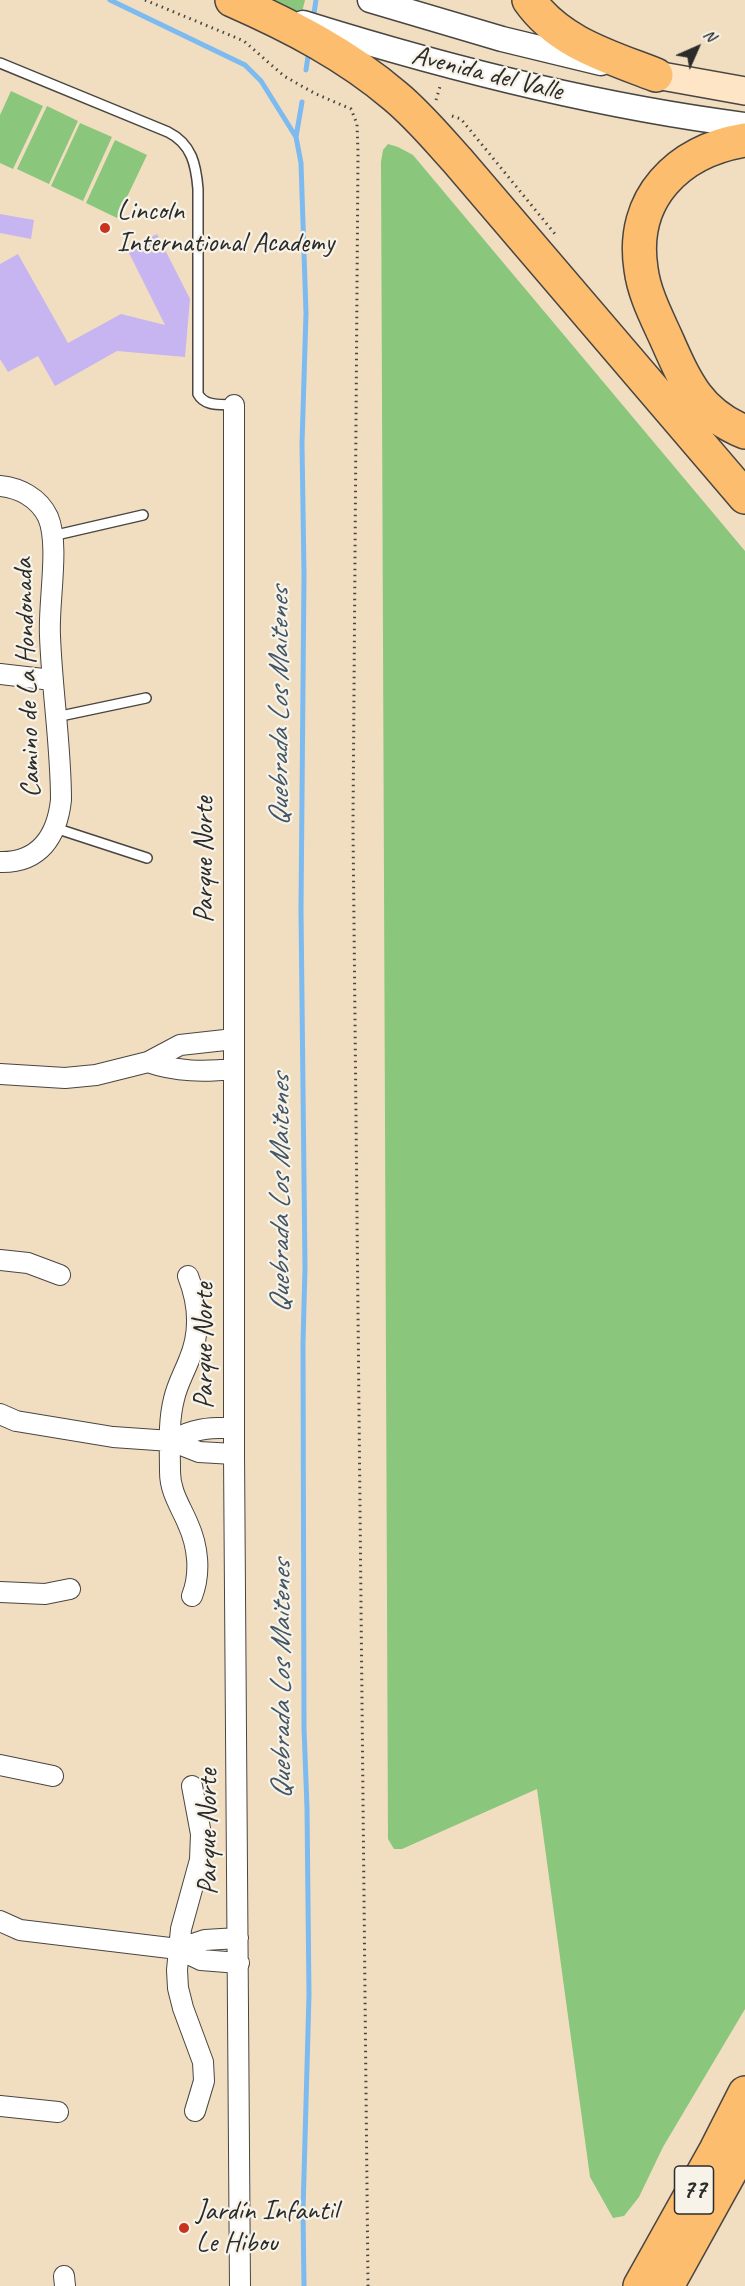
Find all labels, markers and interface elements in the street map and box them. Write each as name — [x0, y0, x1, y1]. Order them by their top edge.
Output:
north arrow — [667, 18, 727, 78]
text: N — [699, 25, 720, 46]
street label: Avenida del Valle — [408, 39, 566, 109]
place label: Lincoln International Academy — [117, 195, 334, 261]
marker: Lincoln International Academy — [98, 221, 112, 235]
street label: Camino de La Hondonada — [7, 558, 49, 798]
water label: Quebrada Los Maitenes — [262, 588, 298, 826]
street label: Parque Norte — [188, 797, 222, 923]
water label: Quebrada Los Maitenes — [263, 1075, 299, 1313]
street label: Parque Norte — [188, 1283, 222, 1409]
water label: Quebrada Los Maitenes — [264, 1561, 300, 1799]
street label: Parque Norte — [192, 1769, 226, 1895]
road number: 77 — [674, 2166, 714, 2214]
place label: Jardín Infantil Le Hibou — [196, 2195, 338, 2261]
marker: Jardín Infantil Le Hibou — [177, 2221, 191, 2235]

